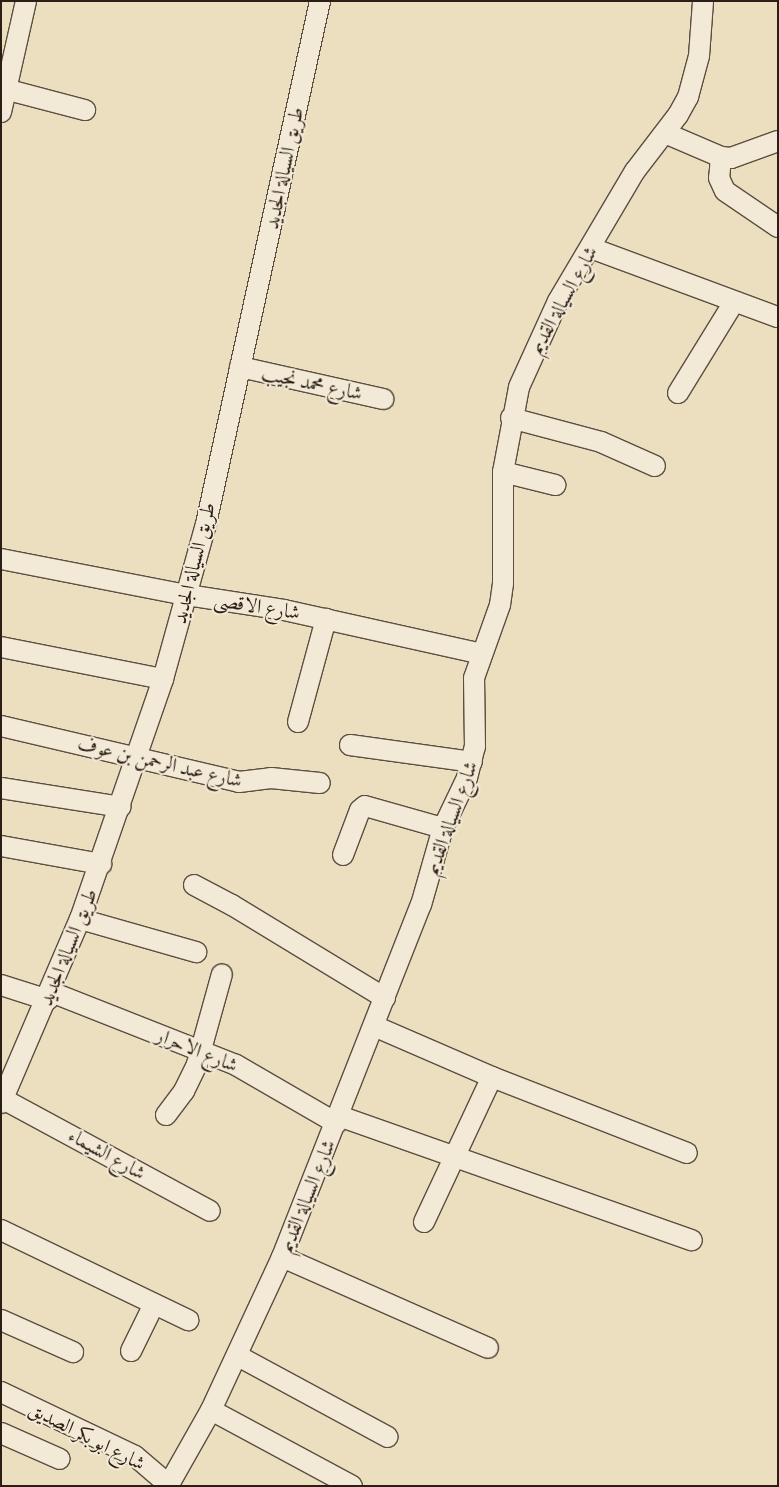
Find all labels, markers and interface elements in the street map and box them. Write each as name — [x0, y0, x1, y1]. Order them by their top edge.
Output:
street label: طريق السيالة الجديد — [259, 105, 309, 231]
street label: شارع السيالة القديم — [524, 242, 602, 358]
street label: شارع محمد نجيب — [259, 361, 365, 405]
street label: طريق السيالة الجديد — [167, 500, 221, 626]
street label: شارع الاقصى — [212, 587, 302, 625]
street label: شارع عبد الرحمن بن عوف — [75, 731, 245, 793]
street label: شارع السيالة القديم — [419, 758, 483, 878]
street label: طريق السيالة الجديد — [34, 885, 102, 1009]
street label: شارع الاحرار — [153, 1023, 241, 1077]
street label: شارع الشيماء — [64, 1123, 150, 1185]
street label: شارع السيالة القديم — [273, 1136, 341, 1256]
street label: شارع ابو بكر الصديق — [25, 1396, 149, 1476]

